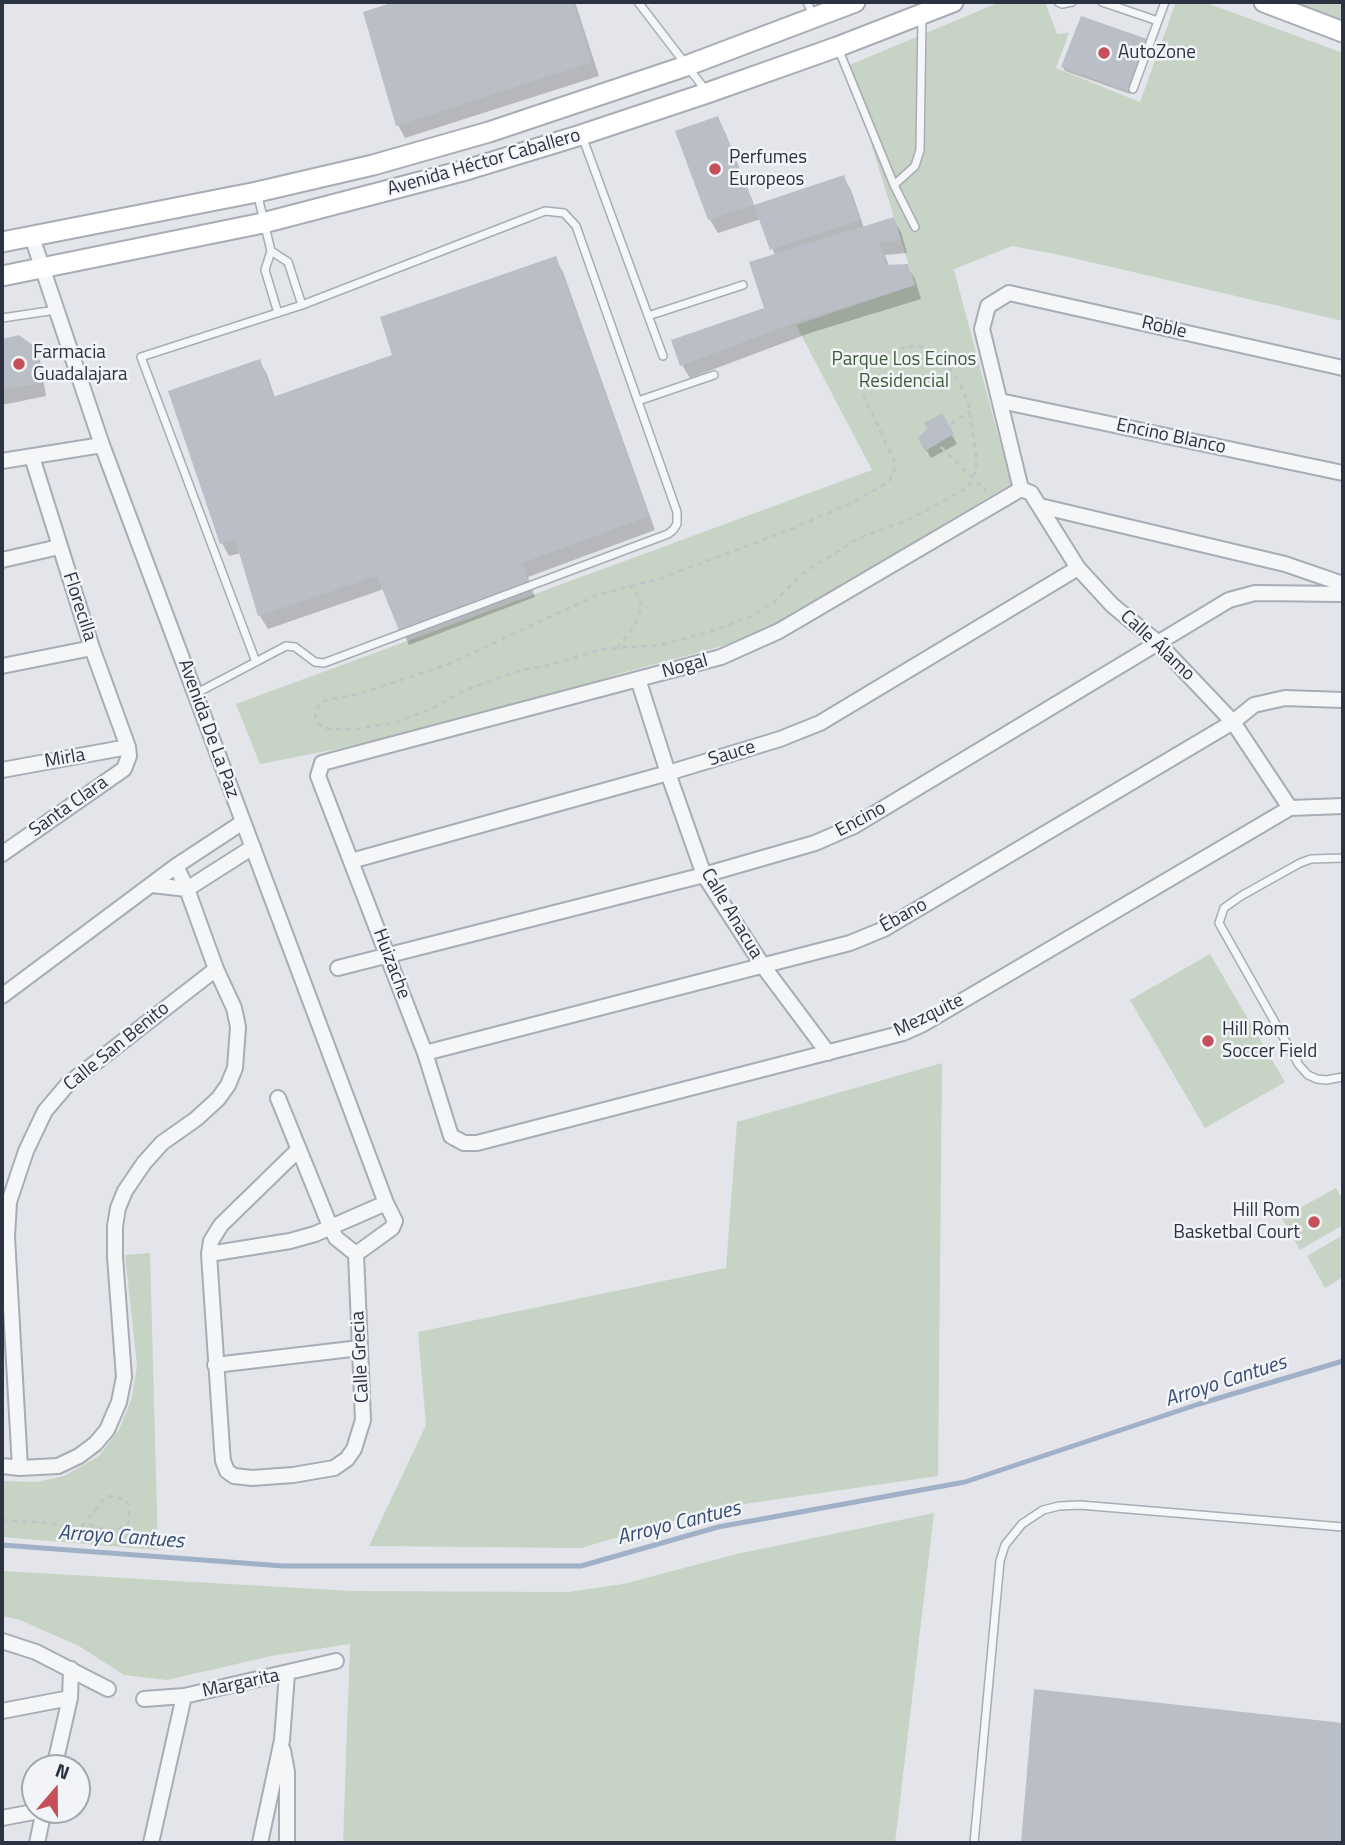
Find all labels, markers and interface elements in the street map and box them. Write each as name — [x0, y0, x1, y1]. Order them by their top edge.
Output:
place label: AutoZone — [1118, 42, 1196, 64]
marker: AutoZone — [1096, 45, 1112, 61]
street label: Avenida Héctor Caballero — [385, 124, 583, 202]
place label: Perfumes Europeos — [729, 147, 807, 191]
marker: Perfumes Europeos — [707, 161, 723, 177]
street label: Roble — [1139, 312, 1189, 344]
place label: Farmacia Guadalajara — [33, 342, 128, 386]
park label: Parque Los Ecinos Residencial — [832, 349, 976, 393]
marker: Farmacia Guadalajara — [11, 356, 27, 372]
street label: Encino Blanco — [1114, 414, 1228, 460]
street label: Florecilla — [57, 570, 101, 644]
street label: Calle Álamo — [1115, 606, 1199, 686]
street label: Nogal — [660, 650, 710, 684]
street label: Avenida De La Paz — [172, 657, 244, 801]
street label: Sauce — [706, 736, 758, 772]
street label: Mirla — [43, 744, 87, 774]
street label: Santa Clara — [25, 772, 113, 842]
street label: Encino — [832, 797, 890, 843]
street label: Calle Anacua — [695, 865, 767, 963]
street label: Ébano — [876, 894, 932, 938]
street label: Huizache — [367, 926, 415, 1002]
street label: Mezquite — [891, 989, 967, 1043]
street label: Calle San Benito — [60, 998, 174, 1096]
place label: Hill Rom Soccer Field — [1222, 1019, 1317, 1063]
marker: Hill Rom Soccer Field — [1200, 1033, 1216, 1049]
place label: Hill Rom Basketbal Court — [1173, 1200, 1300, 1244]
marker: Hill Rom Basketbal Court — [1306, 1214, 1322, 1230]
street label: Calle Grecia — [347, 1310, 375, 1404]
water label: Arroyo Cantues — [1162, 1351, 1290, 1413]
water label: Arroyo Cantues — [615, 1497, 743, 1551]
water label: Arroyo Cantues — [57, 1521, 185, 1555]
street label: Margarita — [200, 1665, 282, 1703]
north arrow — [21, 1754, 91, 1824]
text: N — [52, 1755, 74, 1787]

